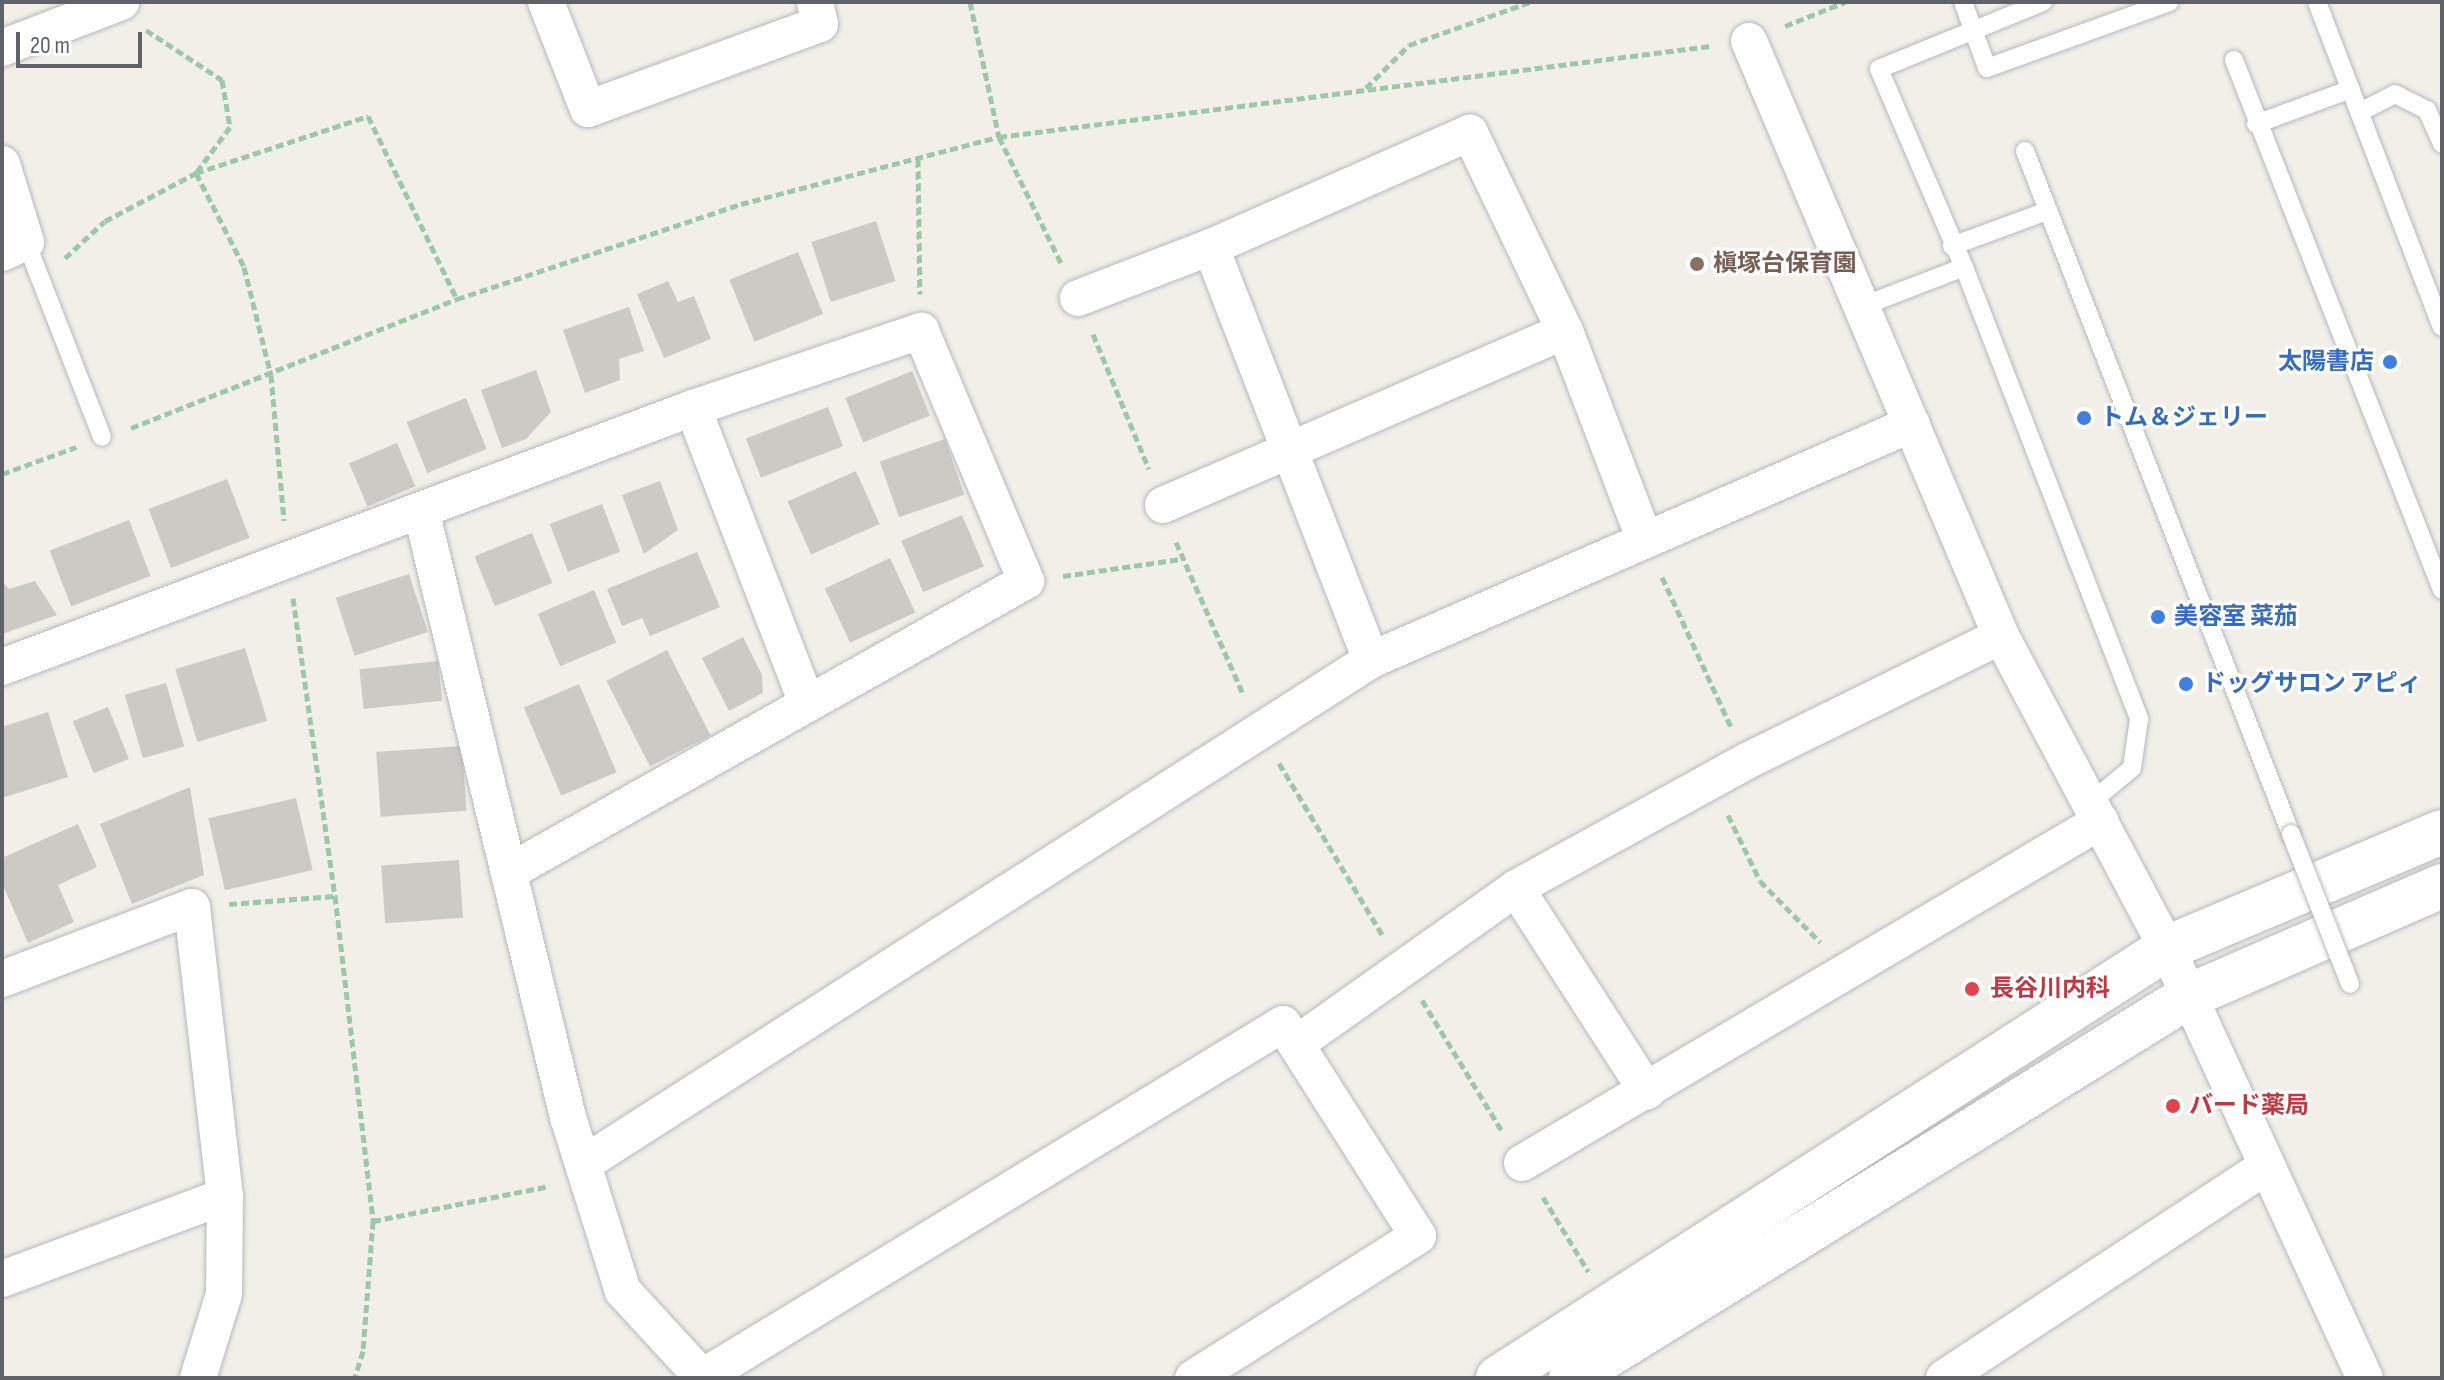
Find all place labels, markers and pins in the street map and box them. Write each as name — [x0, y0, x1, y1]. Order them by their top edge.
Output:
place label: 槇塚台保育園 — [1713, 250, 1857, 278]
marker: 槇塚台保育園 — [1688, 255, 1706, 273]
place label: 太陽書店 — [2278, 348, 2374, 376]
marker: 太陽書店 — [2381, 353, 2399, 371]
place label: トム＆ジェリー — [2100, 404, 2268, 432]
marker: トム＆ジェリー — [2075, 409, 2093, 427]
place label: 美容室 菜茄 — [2174, 603, 2298, 631]
marker: 美容室 菜茄 — [2149, 608, 2167, 626]
place label: ドッグサロン アピィ — [2202, 670, 2422, 698]
marker: ドッグサロン アピィ — [2177, 675, 2195, 693]
place label: 長谷川内科 — [1990, 975, 2110, 1003]
marker: 長谷川内科 — [1961, 978, 1983, 1000]
place label: バード薬局 — [2189, 1092, 2309, 1120]
marker: バード薬局 — [2164, 1097, 2182, 1115]

